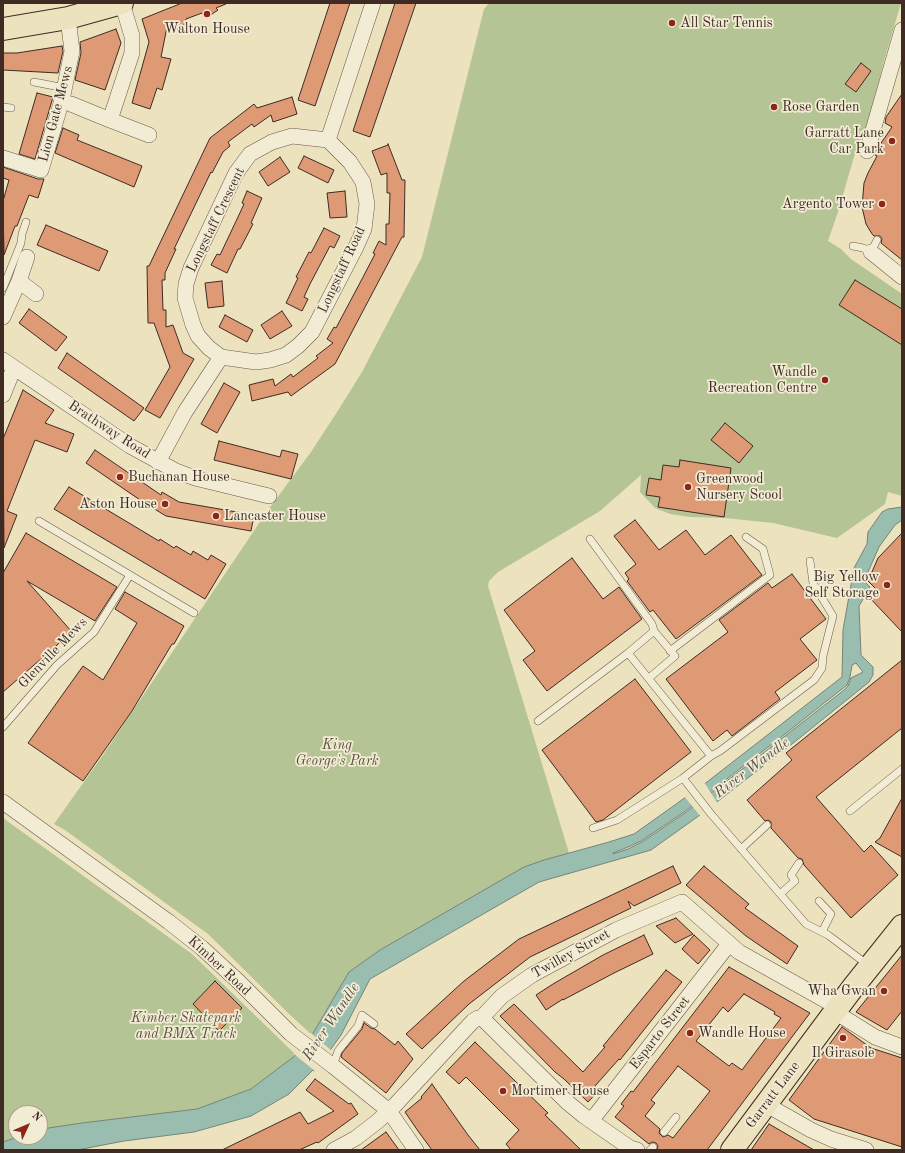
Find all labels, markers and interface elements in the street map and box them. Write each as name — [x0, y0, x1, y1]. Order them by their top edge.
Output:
marker: Walton House — [202, 9, 212, 19]
place label: All Star Tennis — [680, 15, 773, 31]
marker: All Star Tennis — [667, 18, 677, 28]
place label: Walton House — [164, 21, 250, 37]
street label: Lion Gate Mews — [35, 64, 77, 164]
place label: Rose Garden — [782, 99, 859, 115]
marker: Rose Garden — [769, 102, 779, 112]
place label: Garratt Lane Car Park — [805, 125, 884, 158]
marker: Garratt Lane Car Park — [887, 136, 897, 146]
street label: Longstaff Crescent — [183, 165, 249, 275]
place label: Argento Tower — [782, 196, 874, 212]
marker: Argento Tower — [877, 199, 887, 209]
street label: Longstaff Road — [315, 224, 369, 316]
place label: Wandle Recreation Centre — [708, 364, 817, 396]
marker: Wandle Recreation Centre — [820, 375, 830, 385]
street label: Brathway Road — [65, 397, 153, 463]
place label: Buchanan House — [128, 469, 230, 485]
place label: Greenwood Nursery Scool — [696, 471, 782, 504]
marker: Buchanan House — [115, 472, 125, 482]
marker: Greenwood Nursery Scool — [683, 482, 693, 492]
place label: Aston House — [79, 496, 157, 512]
marker: Aston House — [160, 499, 170, 509]
place label: Lancaster House — [224, 508, 326, 524]
marker: Lancaster House — [211, 511, 221, 521]
place label: Big Yellow Self Storage — [804, 569, 879, 602]
marker: Big Yellow Self Storage — [882, 580, 892, 590]
street label: Glenville Mews — [15, 614, 91, 692]
water label: River Wandle — [711, 734, 793, 802]
park label: King George's Park — [295, 737, 379, 770]
street label: Twilley Street — [529, 926, 613, 982]
street label: Kimber Road — [184, 933, 254, 999]
water label: River Wandle — [298, 980, 364, 1064]
place label: Wha Gwan — [808, 983, 876, 999]
marker: Wha Gwan — [879, 986, 889, 996]
street label: Esparto Street — [626, 993, 694, 1073]
park label: Kimber Skatepark and BMX Track — [131, 1010, 241, 1042]
place label: Wandle House — [698, 1025, 786, 1041]
marker: Wandle House — [685, 1028, 695, 1038]
marker: Il Girasole — [838, 1033, 848, 1043]
place label: Il Girasole — [812, 1045, 874, 1061]
street label: Garratt Lane — [742, 1058, 804, 1132]
place label: Mortimer House — [511, 1083, 609, 1099]
marker: Mortimer House — [498, 1086, 508, 1096]
north arrow — [8, 1105, 48, 1145]
text: N — [29, 1110, 43, 1124]

